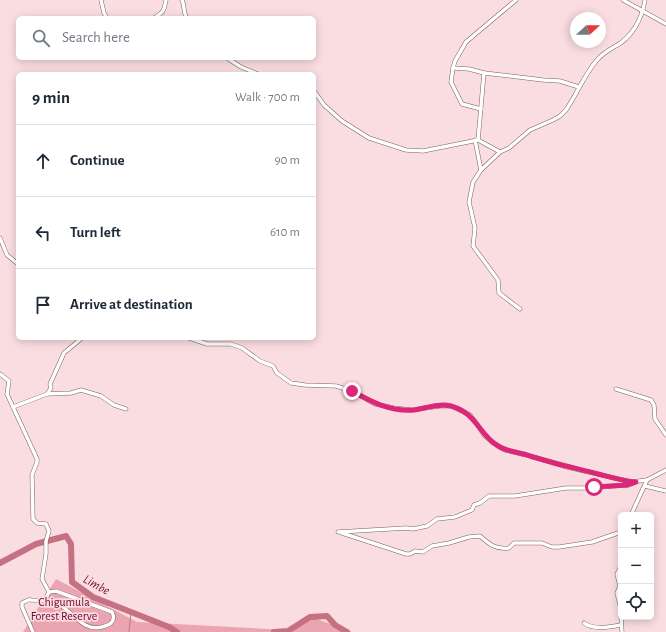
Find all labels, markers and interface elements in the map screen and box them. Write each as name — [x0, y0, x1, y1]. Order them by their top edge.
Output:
north arrow — [570, 12, 606, 48]
search box — [16, 16, 316, 60]
icon: search — [30, 27, 52, 49]
text: Search here — [62, 30, 130, 45]
text: 9 min — [32, 89, 70, 106]
text: Walk · 700 m — [235, 91, 300, 104]
icon: ahead — [32, 150, 54, 172]
text: Continue — [70, 153, 125, 168]
text: 90 m — [274, 154, 300, 167]
icon: left — [32, 222, 54, 244]
text: Turn left — [70, 225, 121, 240]
text: 610 m — [270, 226, 300, 239]
icon: arrive — [32, 294, 54, 316]
text: Arrive at destination — [70, 297, 193, 312]
route end — [343, 382, 361, 400]
route start — [585, 478, 603, 496]
map controls — [618, 512, 654, 620]
button: + — [618, 512, 654, 548]
button: − — [618, 548, 654, 584]
water label: Limbe — [81, 573, 112, 598]
button: locate — [618, 584, 654, 620]
park label: Chigumula Forest Reserve — [31, 596, 97, 622]

